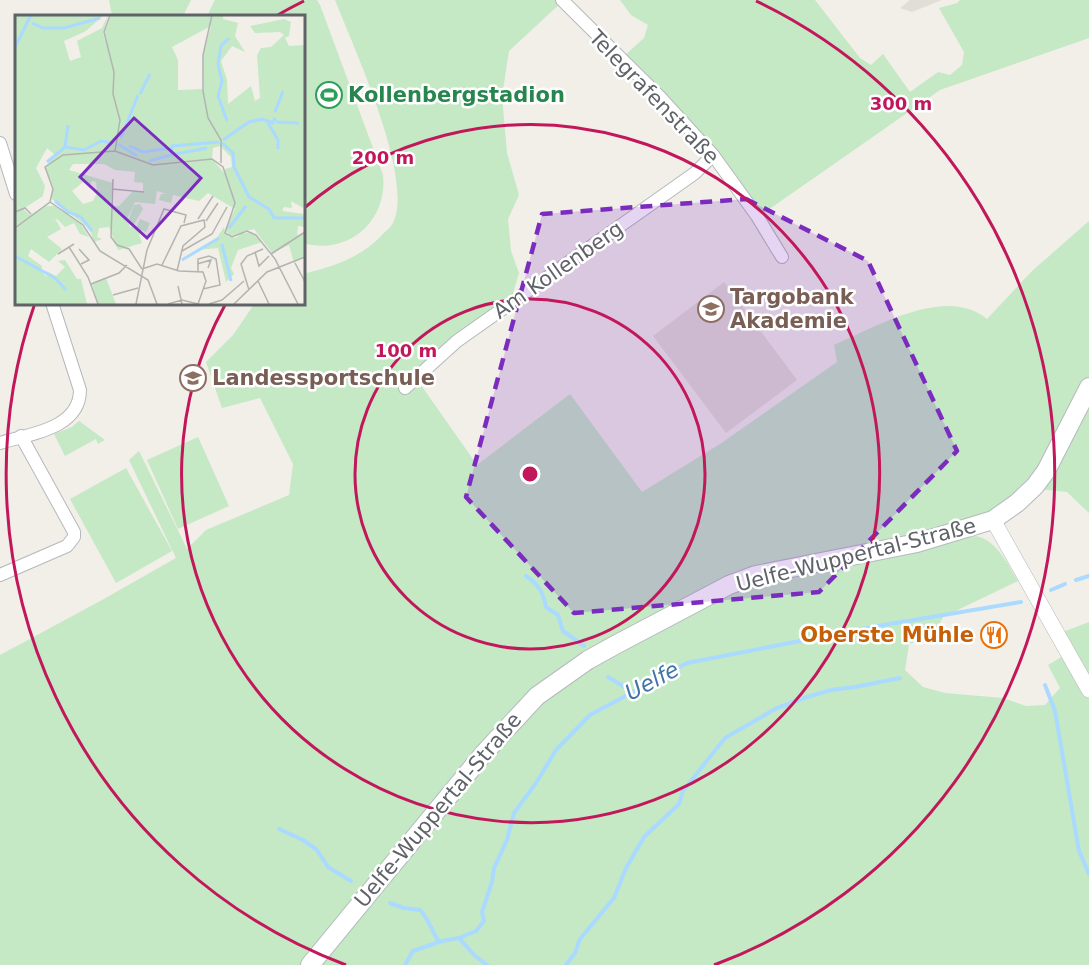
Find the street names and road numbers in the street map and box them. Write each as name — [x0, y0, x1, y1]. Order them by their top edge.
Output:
street label: Telegrafenstraße — [583, 25, 724, 169]
street label: Am Kollenberg — [489, 216, 627, 324]
street label: Uelfe-Wuppertal-Straße — [734, 514, 978, 596]
street label: Uelfe-Wuppertal-Straße — [350, 708, 526, 912]

